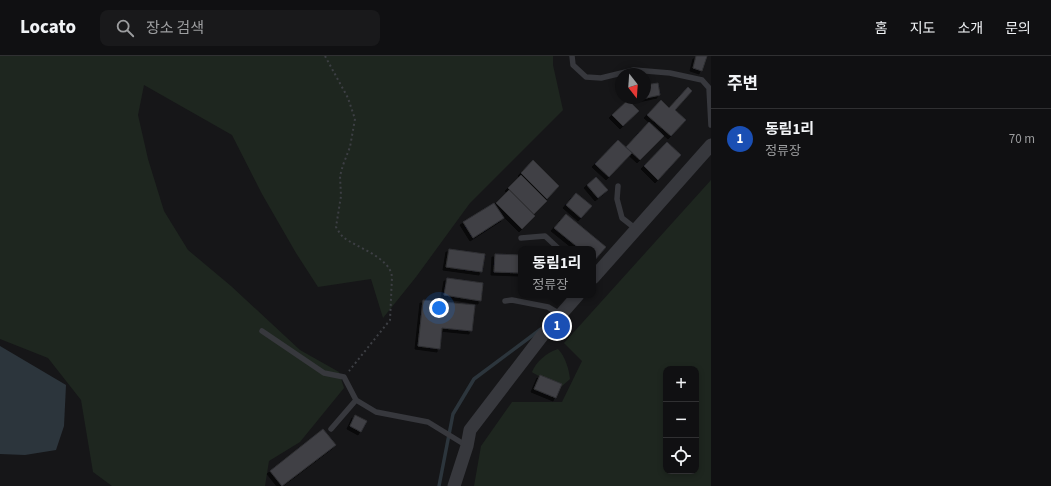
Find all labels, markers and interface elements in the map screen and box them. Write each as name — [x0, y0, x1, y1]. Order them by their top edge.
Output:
search box — [100, 10, 380, 46]
text: Locato — [20, 14, 76, 41]
icon: search — [114, 17, 136, 39]
text: 장소 검색 — [146, 18, 204, 39]
text: 홈 — [875, 19, 888, 39]
text: 지도 — [910, 19, 935, 39]
text: 소개 — [957, 19, 983, 39]
text: 문의 — [1005, 19, 1031, 39]
north arrow — [615, 68, 651, 104]
text: 주변 — [727, 72, 758, 96]
text: 동림1리 — [765, 119, 814, 140]
text: 1 — [737, 130, 743, 148]
text: 70 m — [1009, 130, 1035, 148]
text: 정류장 — [765, 142, 801, 160]
popup — [518, 246, 596, 298]
text: 동림1리 — [532, 253, 582, 274]
text: 정류장 — [532, 276, 568, 294]
your location — [429, 298, 449, 318]
pin: 1 — [544, 311, 570, 341]
map controls — [663, 366, 699, 474]
button: + — [663, 366, 699, 402]
button: − — [663, 402, 699, 438]
button: locate — [663, 438, 699, 474]

